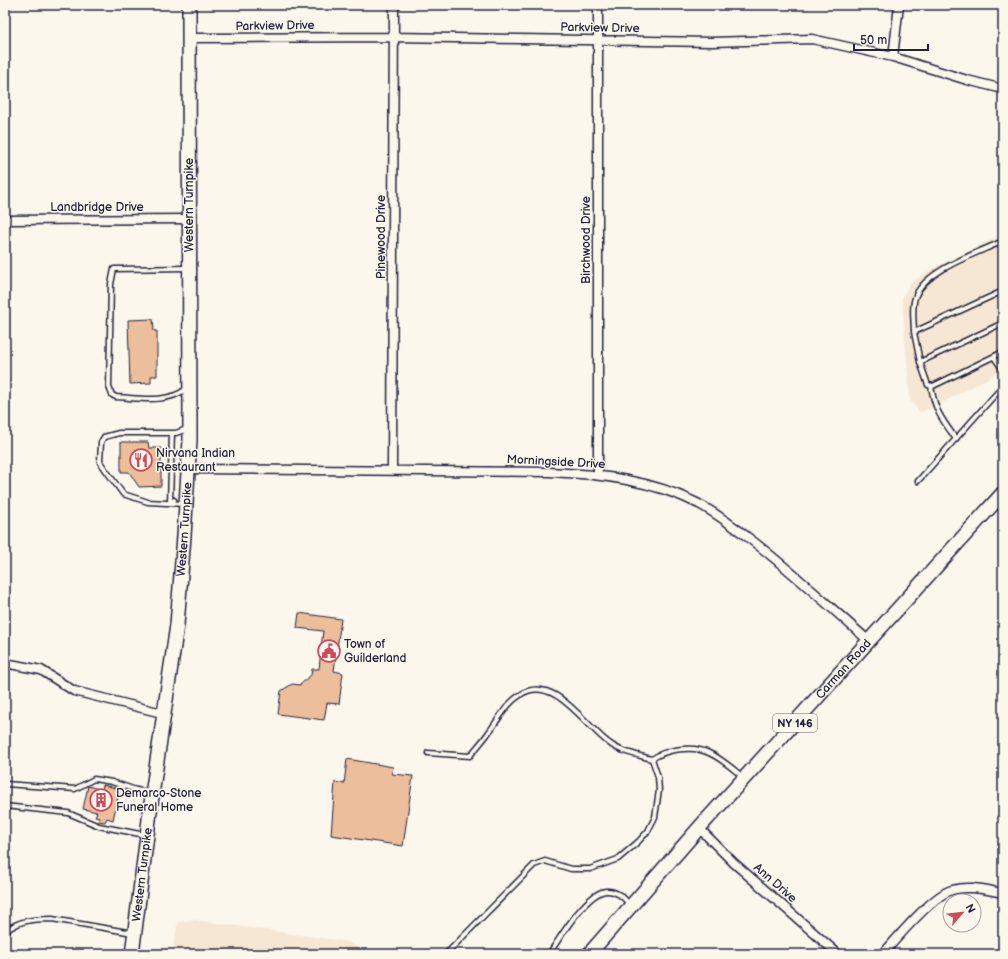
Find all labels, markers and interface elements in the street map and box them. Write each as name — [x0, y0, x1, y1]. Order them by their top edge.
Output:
street label: Parkview Drive — [235, 18, 315, 34]
street label: Parkview Drive — [560, 20, 640, 36]
scale bar — [854, 26, 928, 52]
text: 50 m — [860, 33, 887, 48]
street label: Western Turnpike — [182, 158, 197, 252]
street label: Pinewood Drive — [374, 195, 389, 279]
street label: Birchwood Drive — [579, 196, 594, 284]
street label: Landbridge Drive — [50, 200, 144, 215]
place label: Nirvana Indian Restaurant — [156, 446, 235, 475]
restaurant icon: Nirvana Indian Restaurant — [128, 447, 154, 473]
street label: Morningside Drive — [506, 452, 606, 472]
street label: Western Turnpike — [173, 482, 195, 577]
street label: Carman Road — [812, 636, 874, 702]
place label: Town of Guilderland — [344, 637, 407, 666]
public building icon: Town of Guilderland — [316, 638, 342, 664]
road number: NY 146 — [773, 714, 817, 732]
place label: Demarco-Stone Funeral Home — [116, 786, 201, 815]
building icon: Demarco-Stone Funeral Home — [88, 787, 114, 813]
street label: Western Turnpike — [129, 827, 155, 922]
street label: Ann Drive — [750, 860, 800, 906]
north arrow — [942, 893, 982, 933]
text: N — [963, 902, 978, 915]

